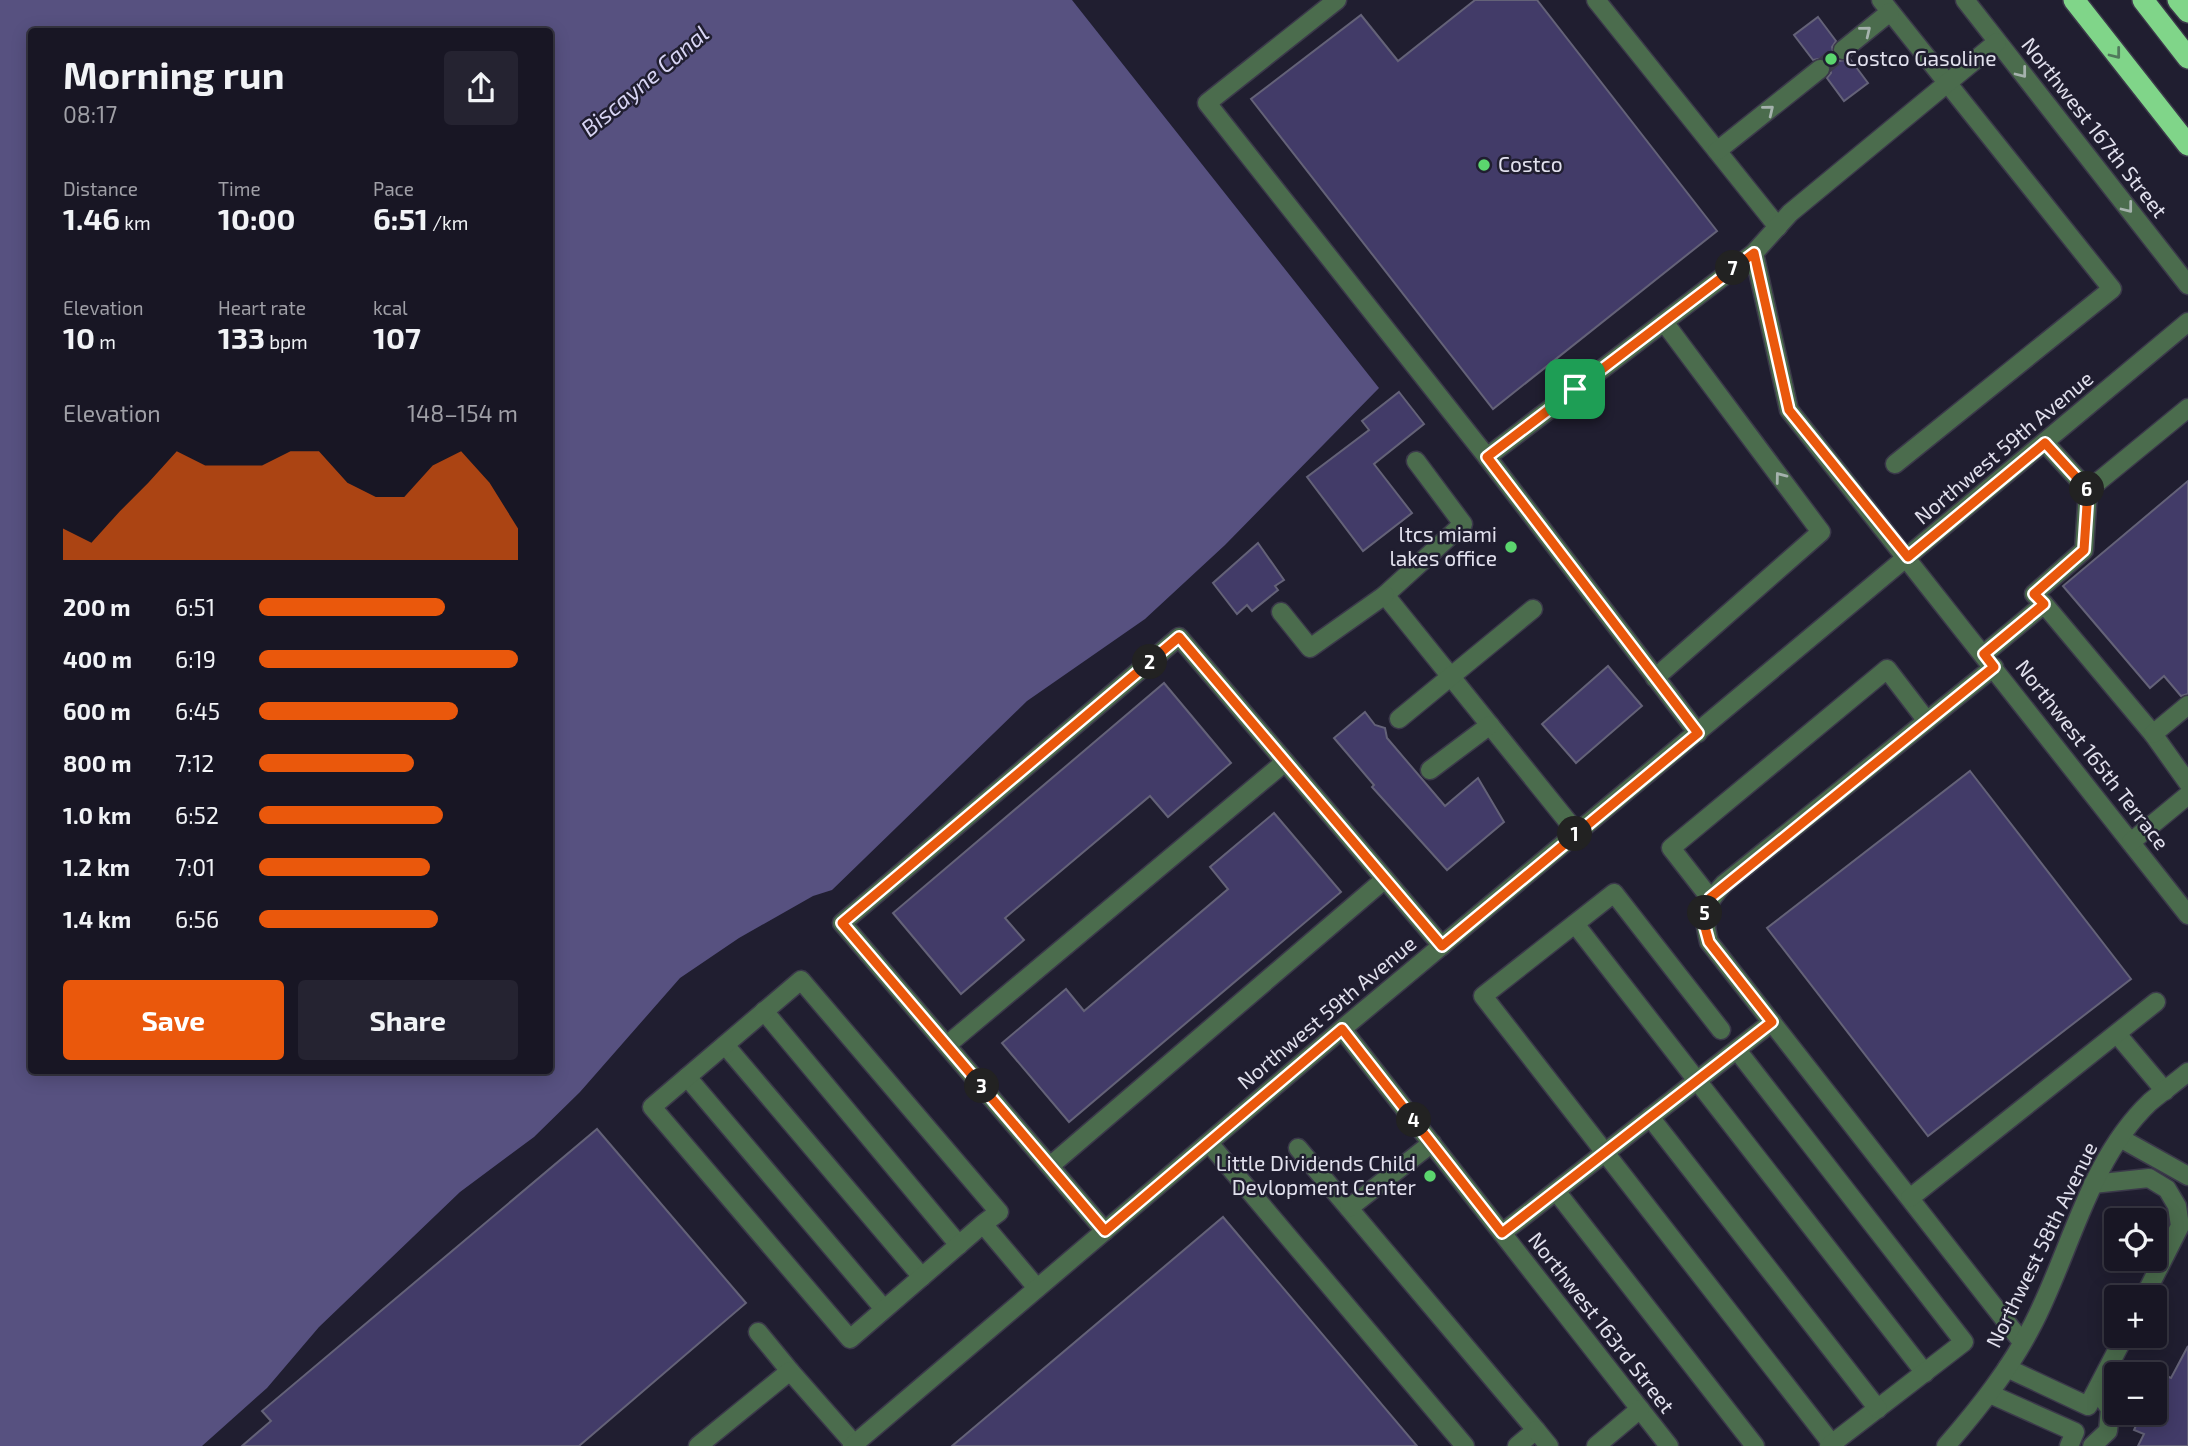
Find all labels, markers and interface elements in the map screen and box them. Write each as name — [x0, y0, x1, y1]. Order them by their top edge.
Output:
water label: Biscayne Canal — [575, 19, 714, 142]
one-way arrow — [1858, 27, 1871, 39]
street label: Northwest 167th Street — [2017, 32, 2173, 222]
place label: Costco Gasoline — [1845, 45, 1997, 70]
one-way arrow — [2108, 46, 2121, 58]
text: Morning run — [63, 51, 284, 97]
button: share — [444, 51, 518, 125]
marker: Costco Gasoline — [1823, 51, 1839, 67]
one-way arrow — [2013, 65, 2026, 78]
text: 08:17 — [63, 100, 117, 128]
one-way arrow — [1761, 105, 1773, 118]
place label: Costco — [1498, 151, 1563, 176]
marker: Costco — [1476, 157, 1492, 173]
text: Distance — [63, 177, 138, 200]
text: Time — [218, 177, 261, 200]
text: Pace — [373, 177, 414, 200]
text: 1.46 — [63, 200, 120, 236]
text: 10:00 — [218, 200, 295, 236]
text: 6:51 — [373, 200, 428, 236]
one-way arrow — [2119, 200, 2132, 212]
text: km — [120, 211, 151, 234]
text: /km — [428, 211, 468, 234]
pin: 7 — [1716, 250, 1750, 286]
text: 7 — [1727, 256, 1738, 279]
text: Elevation — [63, 296, 144, 319]
text: Heart rate — [218, 296, 306, 319]
text: kcal — [373, 296, 408, 319]
text: 10 — [63, 319, 95, 355]
text: 133 — [218, 319, 265, 355]
text: 107 — [373, 319, 421, 355]
text: m — [95, 330, 116, 353]
text: bpm — [265, 330, 308, 353]
pin — [1545, 359, 1605, 419]
street label: Northwest 59th Avenue — [1909, 365, 2097, 529]
icon: arrive — [1556, 370, 1594, 408]
text: Elevation — [63, 399, 161, 427]
text: 148–154 m — [407, 399, 518, 427]
one-way arrow — [1776, 472, 1788, 485]
pin: 6 — [2070, 472, 2104, 506]
text: 6 — [2081, 477, 2092, 500]
place label: ltcs miami lakes office — [1389, 521, 1497, 570]
marker: ltcs miami lakes office — [1503, 539, 1519, 555]
text: 200 m — [63, 593, 131, 621]
text: 6:51 — [175, 593, 215, 621]
pin: 2 — [1132, 644, 1168, 680]
text: 400 m — [63, 645, 132, 673]
text: 6:19 — [175, 645, 216, 673]
text: 2 — [1144, 650, 1155, 673]
street label: Northwest 165th Terrace — [2011, 654, 2175, 854]
text: 600 m — [63, 697, 131, 725]
text: 6:45 — [175, 697, 220, 725]
text: 800 m — [63, 749, 132, 777]
text: 7:12 — [175, 749, 214, 777]
text: 1.0 km — [63, 801, 131, 829]
text: 6:52 — [175, 801, 219, 829]
pin: 1 — [1558, 816, 1592, 852]
text: 1 — [1570, 822, 1579, 845]
text: 1.2 km — [63, 853, 130, 881]
text: 7:01 — [175, 853, 215, 881]
pin: 5 — [1688, 895, 1722, 930]
text: 5 — [1699, 901, 1710, 924]
text: 1.4 km — [63, 905, 131, 933]
text: 6:56 — [175, 905, 219, 933]
street label: Northwest 59th Avenue — [1232, 930, 1420, 1094]
button: Save — [63, 980, 284, 1060]
button: Share — [298, 980, 518, 1060]
pin: 3 — [964, 1068, 1000, 1104]
text: 3 — [976, 1074, 987, 1097]
pin: 4 — [1396, 1102, 1432, 1138]
text: 4 — [1407, 1108, 1420, 1131]
street label: Northwest 58th Avenue — [1980, 1137, 2101, 1351]
place label: Little Dividends Child Devlopment Center — [1216, 1150, 1417, 1199]
marker: Little Dividends Child Devlopment Center — [1422, 1168, 1438, 1184]
map controls — [2104, 1208, 2167, 1425]
button: locate — [2104, 1208, 2167, 1271]
street label: Northwest 163rd Street — [1524, 1227, 1681, 1417]
button: + — [2104, 1285, 2167, 1348]
button: − — [2104, 1362, 2167, 1425]

